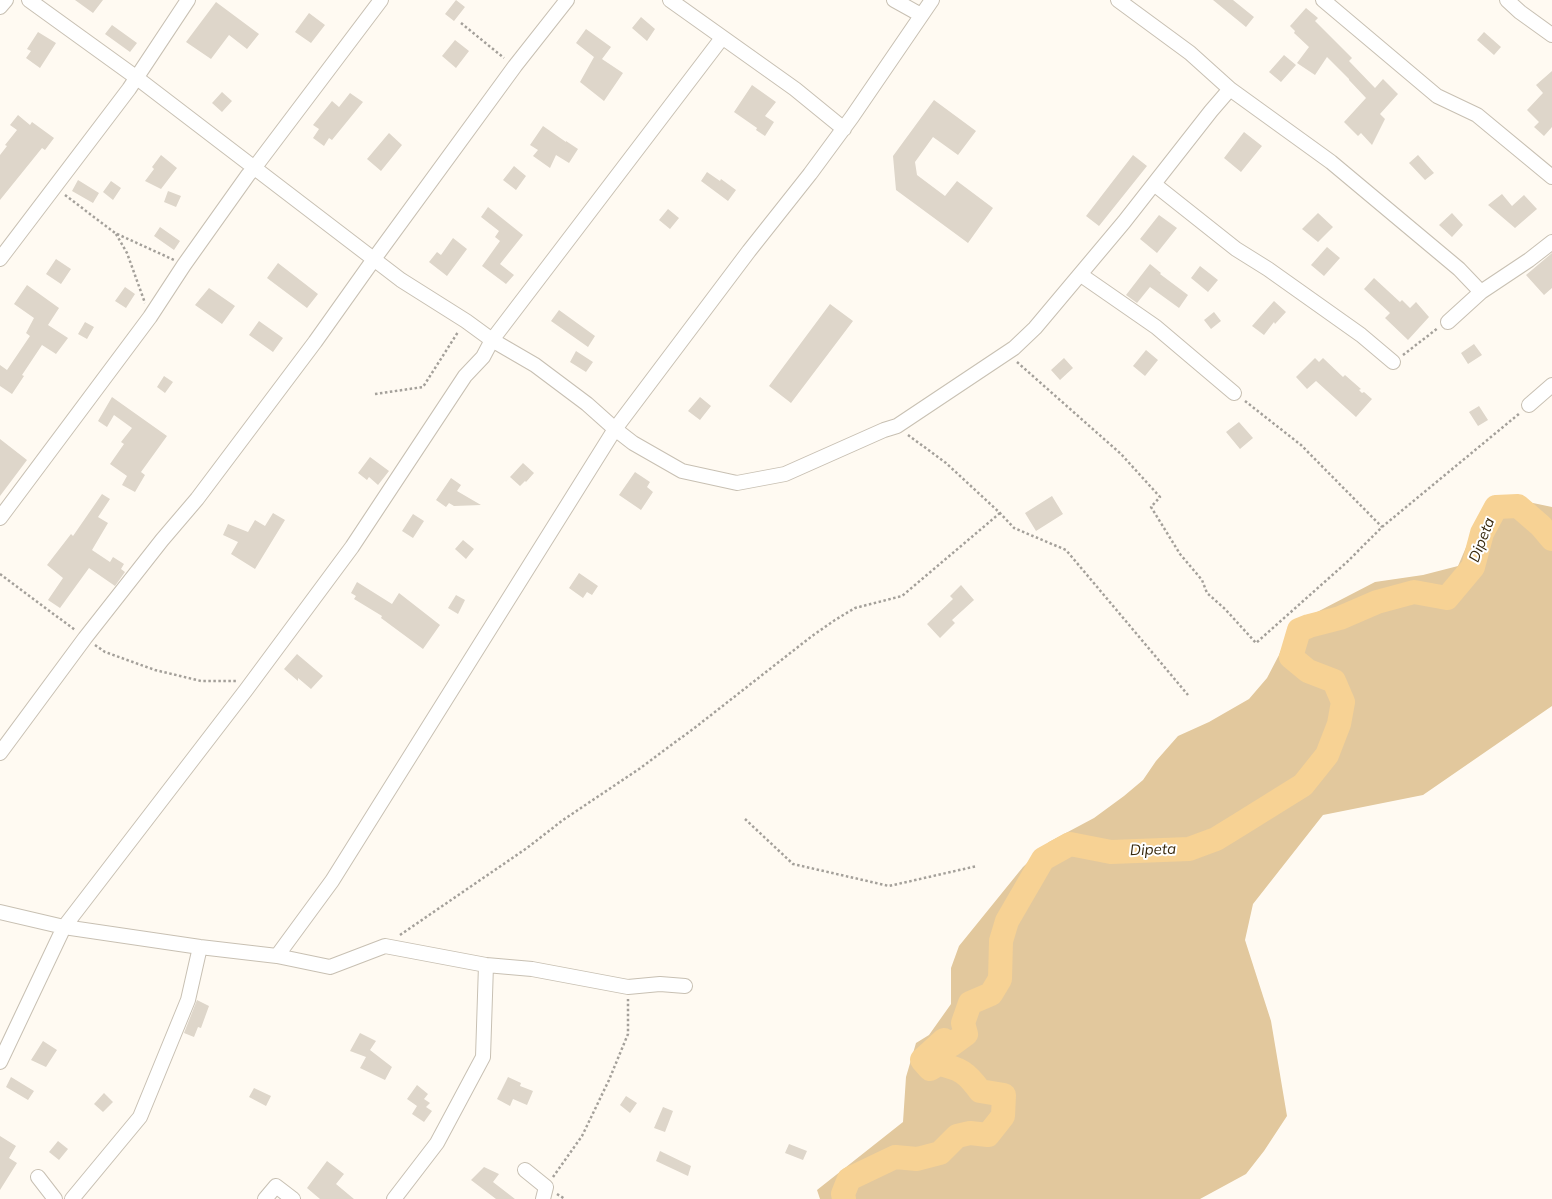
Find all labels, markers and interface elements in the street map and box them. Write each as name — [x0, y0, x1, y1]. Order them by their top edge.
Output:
water label: Dipeta — [1465, 515, 1499, 565]
water label: Dipeta — [1130, 840, 1176, 860]

